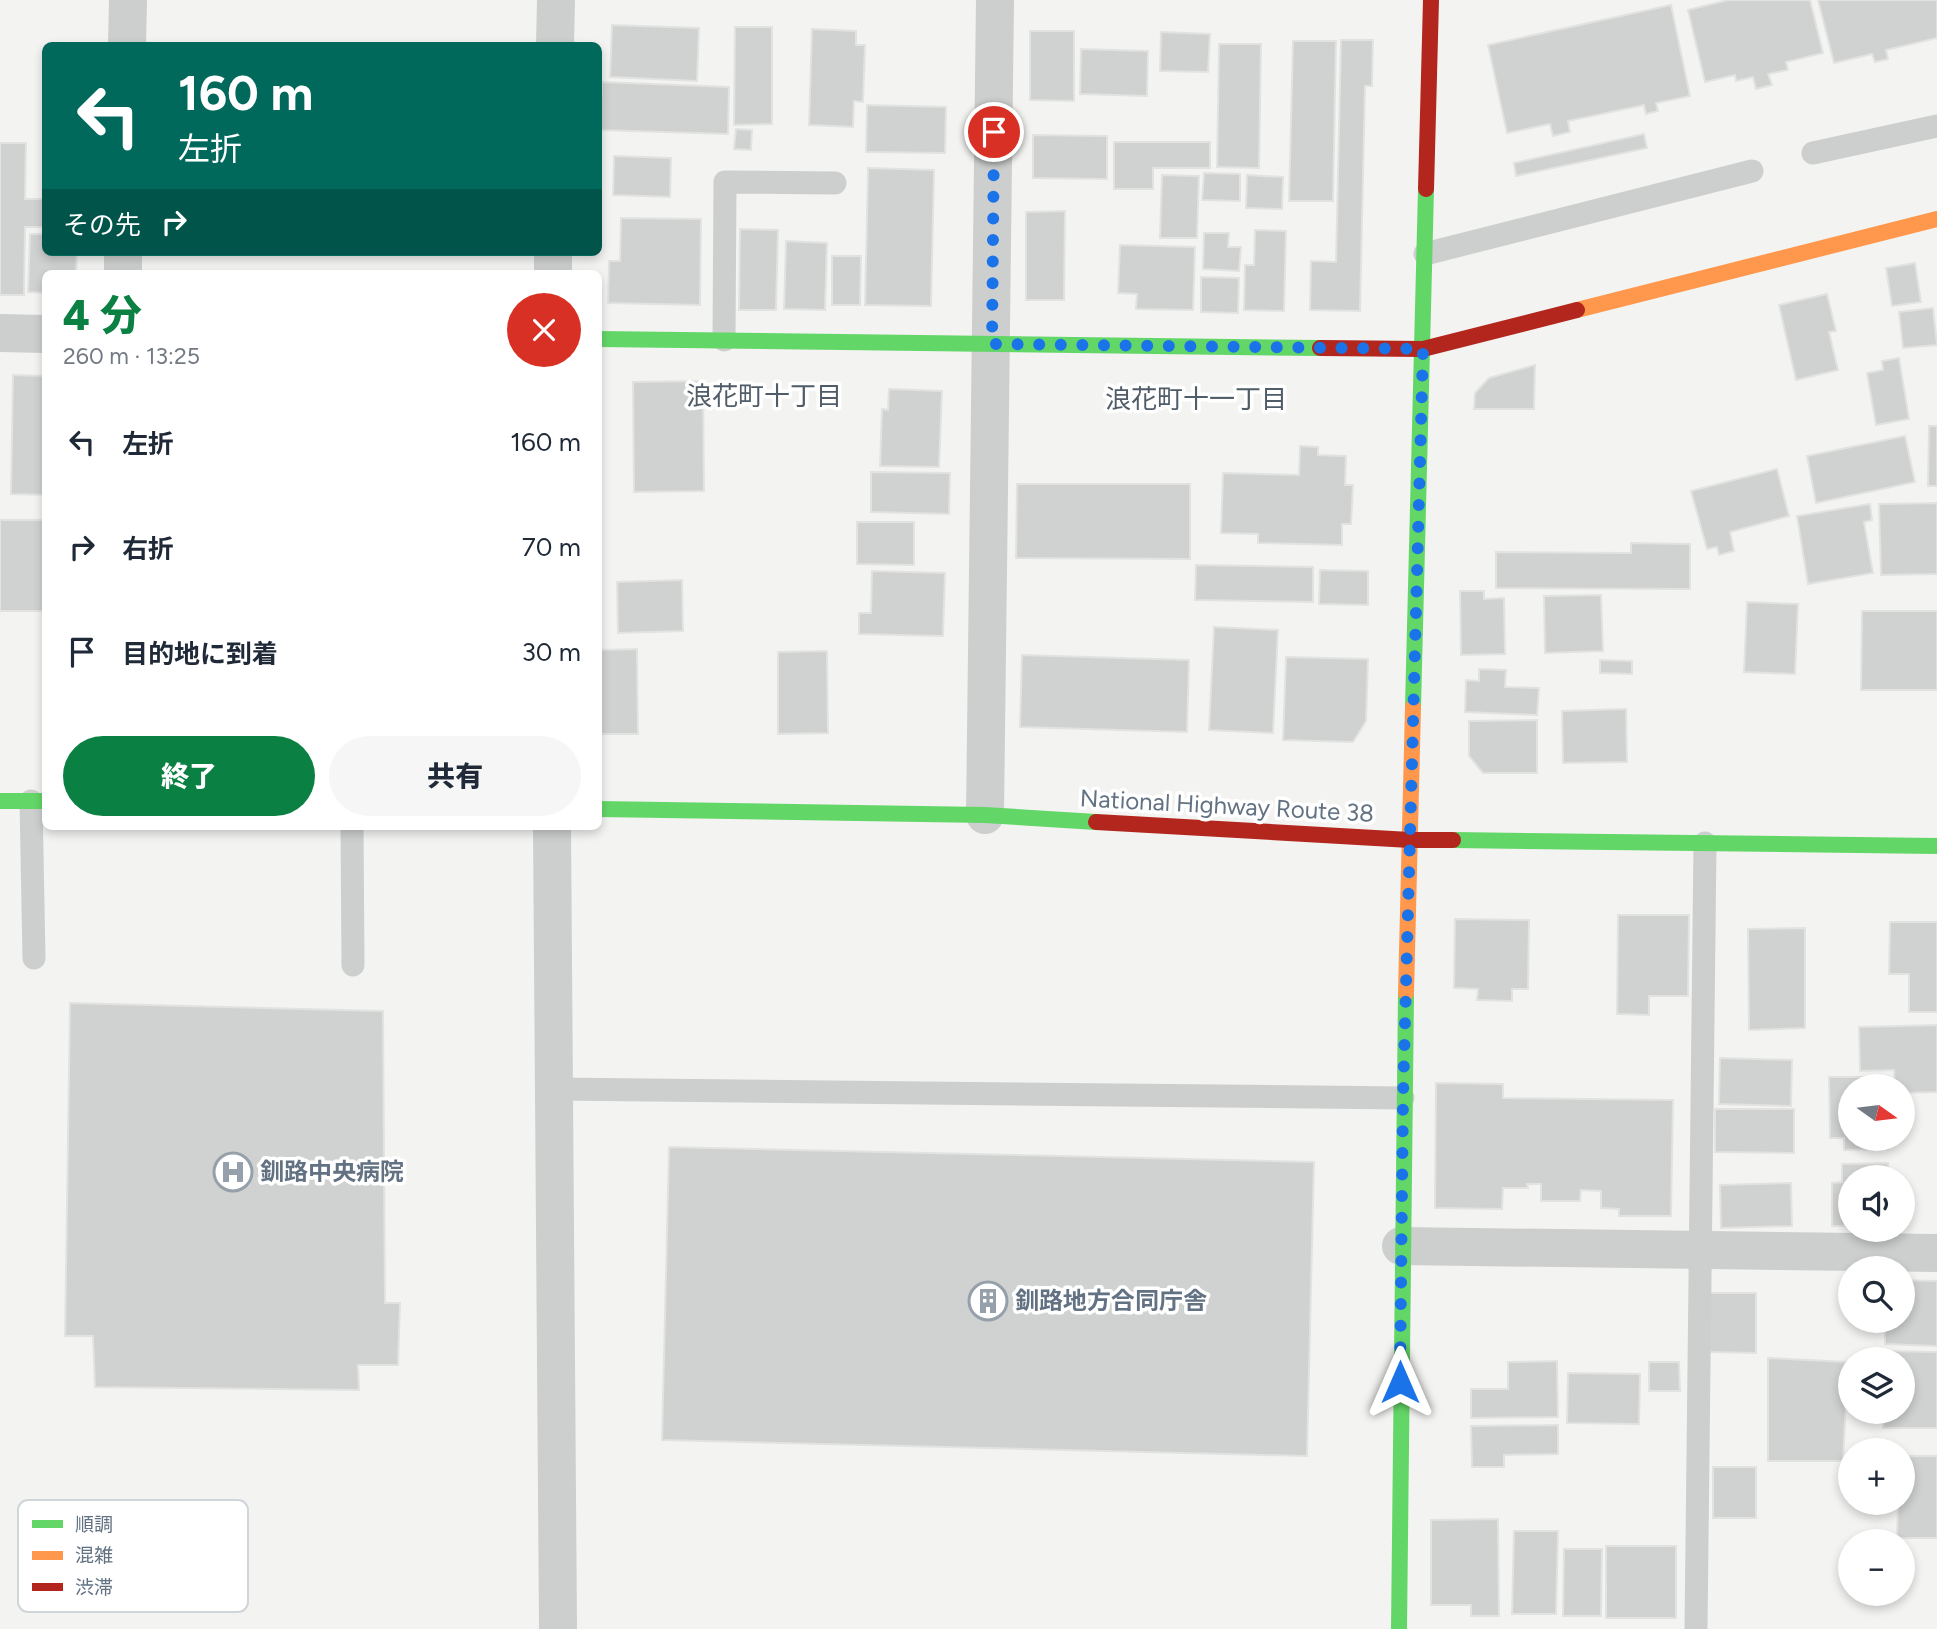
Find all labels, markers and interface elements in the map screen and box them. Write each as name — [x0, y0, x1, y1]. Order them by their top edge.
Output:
text: 160 m — [178, 63, 313, 122]
icon: left — [63, 70, 154, 161]
pin — [964, 102, 1024, 162]
icon: arrive — [975, 113, 1013, 151]
text: 左折 — [178, 130, 242, 168]
icon: right — [155, 203, 193, 241]
text: その先 — [63, 209, 141, 241]
text: 4 分 — [63, 290, 142, 341]
button: close — [507, 293, 581, 367]
text: 260 m · 13:25 — [63, 342, 200, 370]
district label: 浪花町十丁目 — [686, 380, 842, 412]
district label: 浪花町十一丁目 — [1105, 383, 1287, 415]
icon: left — [63, 423, 101, 461]
text: 160 m — [510, 426, 581, 458]
text: 左折 — [122, 428, 174, 460]
icon: right — [63, 528, 101, 566]
text: 70 m — [522, 531, 581, 563]
text: 右折 — [122, 533, 174, 565]
icon: arrive — [63, 633, 101, 671]
text: 30 m — [522, 636, 581, 668]
text: 目的地に到着 — [122, 638, 278, 670]
button: 終了 — [63, 736, 315, 816]
button: 共有 — [329, 736, 581, 816]
street label: National Highway Route 38 — [1079, 783, 1375, 828]
north arrow — [1838, 1074, 1914, 1152]
map controls — [1838, 1074, 1915, 1606]
hospital icon: 釧路中央病院 — [212, 1151, 254, 1193]
place label: 釧路中央病院 — [260, 1157, 404, 1186]
button: sound — [1838, 1165, 1915, 1242]
button: search — [1838, 1256, 1915, 1333]
building icon: 釧路地方合同庁舎 — [967, 1280, 1009, 1322]
place label: 釧路地方合同庁舎 — [1015, 1286, 1207, 1315]
position arrow — [1363, 1345, 1437, 1419]
button: layers — [1838, 1347, 1915, 1424]
button: + — [1838, 1438, 1915, 1515]
legend — [18, 1500, 248, 1612]
text: 順調 — [75, 1513, 113, 1536]
button: − — [1838, 1529, 1915, 1606]
text: 混雑 — [75, 1544, 113, 1567]
text: 渋滞 — [75, 1576, 113, 1599]

